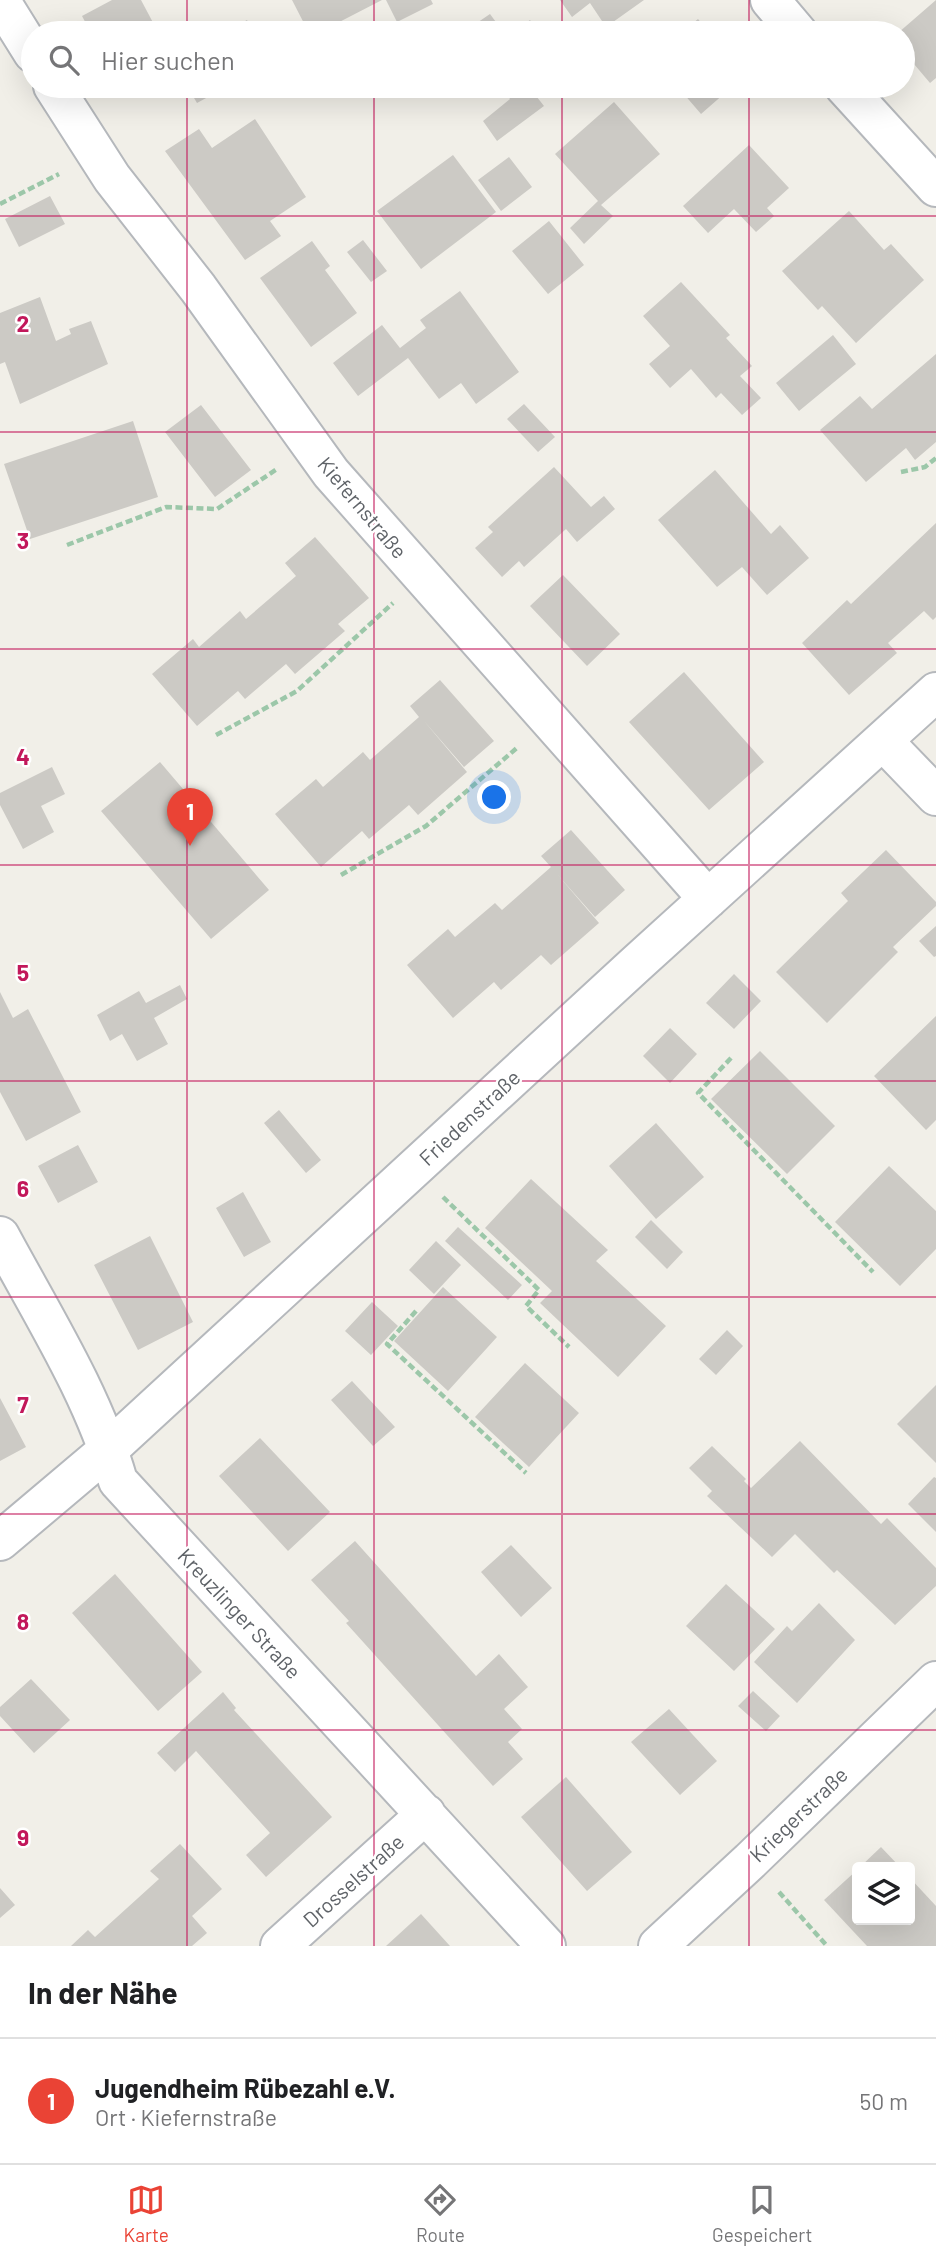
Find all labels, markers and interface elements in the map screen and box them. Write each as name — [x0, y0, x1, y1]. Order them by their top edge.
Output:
search box — [21, 21, 915, 98]
icon: search — [45, 41, 83, 79]
text: Hier suchen — [101, 44, 235, 75]
text: 2 — [17, 309, 29, 337]
street label: Kiefernstraße — [313, 451, 413, 563]
text: 3 — [17, 526, 29, 554]
text: 4 — [16, 742, 30, 770]
your location — [477, 780, 511, 814]
pin: 1 — [167, 788, 213, 846]
text: 5 — [17, 958, 29, 986]
street label: Friedenstraße — [413, 1064, 525, 1170]
text: 6 — [17, 1174, 29, 1202]
text: 7 — [17, 1390, 29, 1418]
street label: Kreuzlinger Straße — [173, 1543, 307, 1683]
text: 8 — [17, 1607, 29, 1635]
street label: Kriegerstraße — [744, 1761, 852, 1867]
text: 9 — [17, 1823, 29, 1851]
street label: Drosselstraße — [298, 1828, 408, 1932]
map controls — [852, 1862, 915, 1925]
button: layers — [852, 1862, 915, 1925]
text: In der Nähe — [28, 1974, 178, 2010]
text: Jugendheim Rübezahl e.V. — [95, 2072, 396, 2103]
text: 1 — [47, 2087, 55, 2115]
text: 50 m — [860, 2087, 908, 2115]
text: Ort · Kiefernstraße — [95, 2103, 277, 2131]
tab: Karte — [124, 2181, 169, 2246]
tab: Route — [416, 2181, 465, 2246]
tab: Gespeichert — [712, 2181, 812, 2246]

